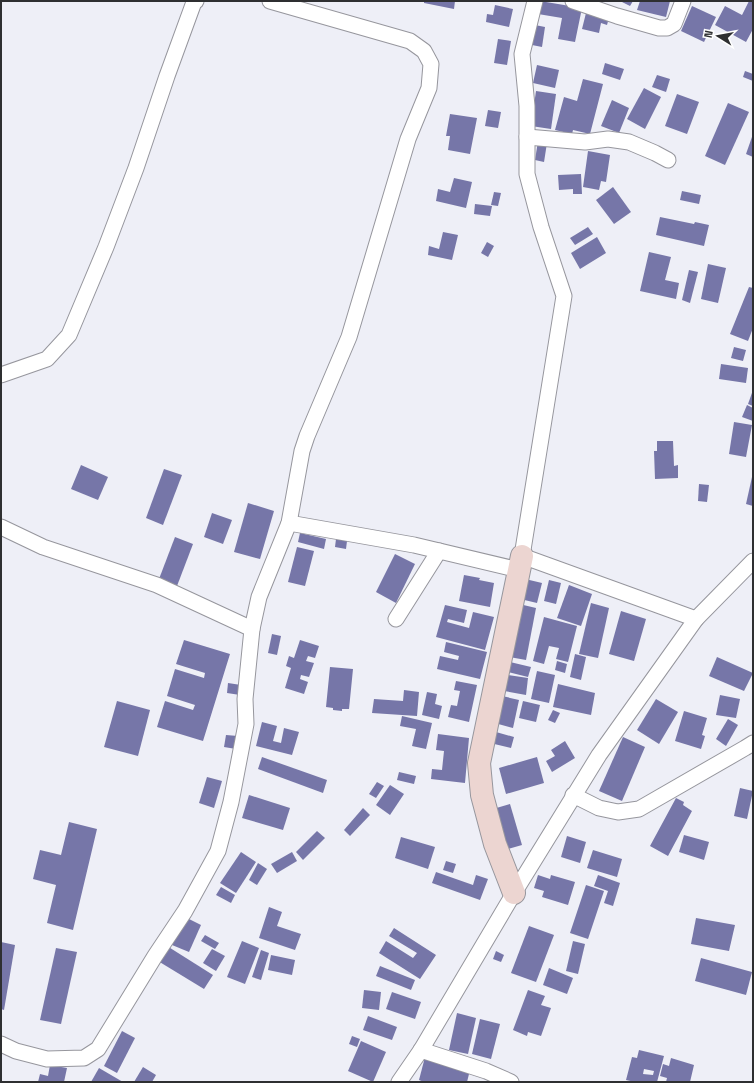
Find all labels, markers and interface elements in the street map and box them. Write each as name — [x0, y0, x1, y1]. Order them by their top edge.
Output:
north arrow — [698, 16, 738, 56]
text: N — [701, 29, 716, 39]

